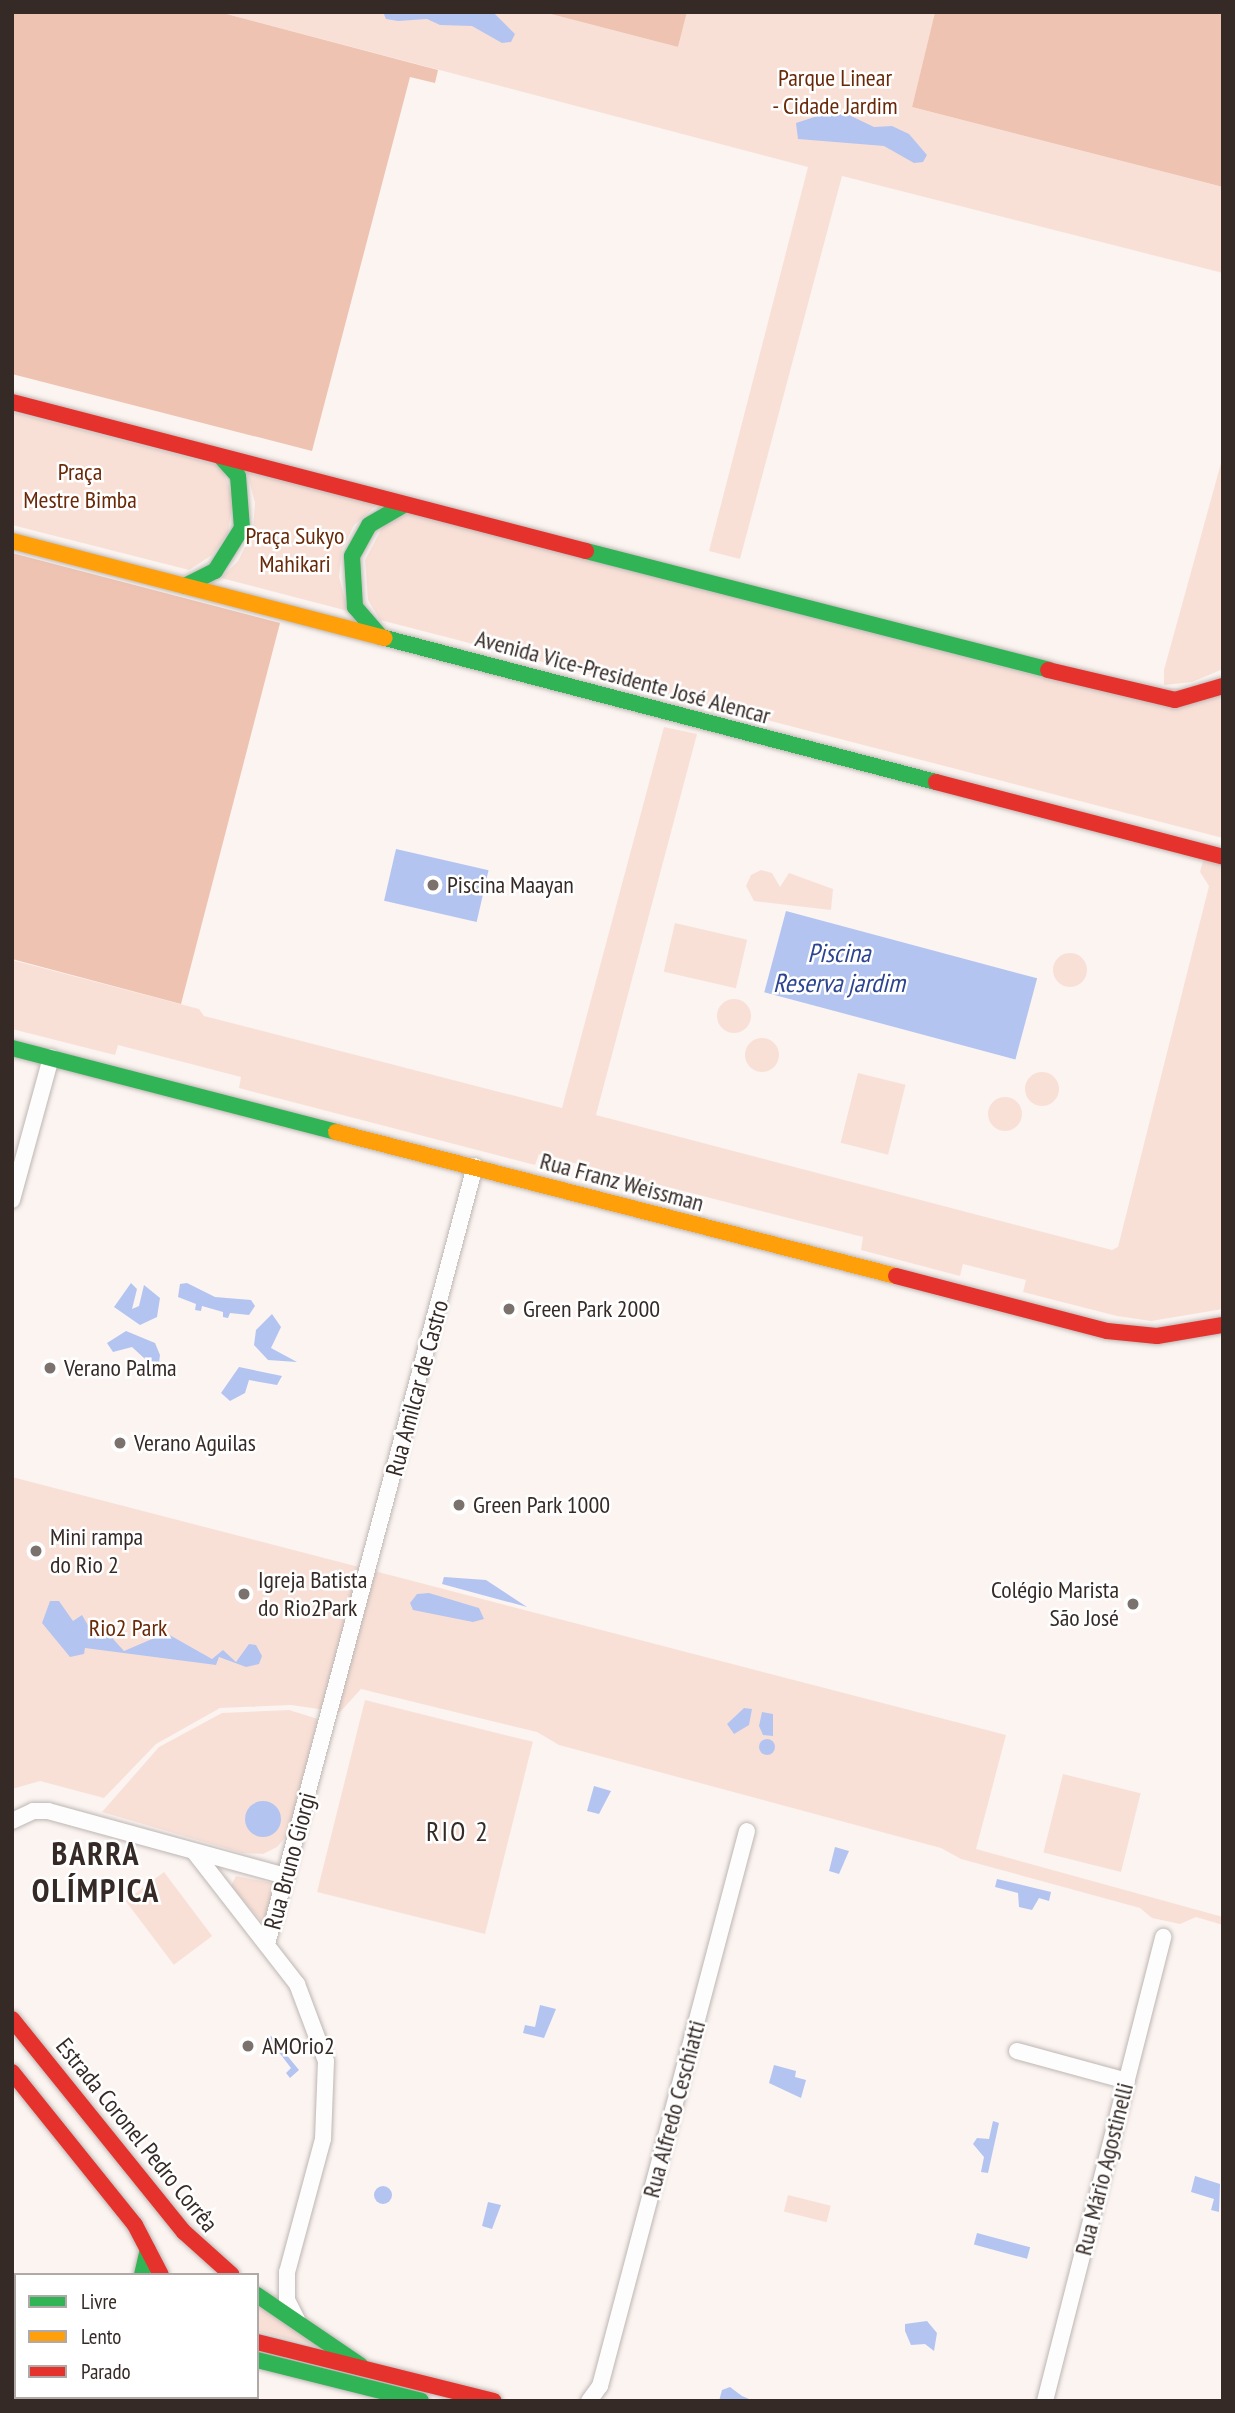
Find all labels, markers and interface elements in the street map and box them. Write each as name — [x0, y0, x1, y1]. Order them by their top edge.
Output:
park label: Parque Linear - Cidade Jardim — [772, 64, 898, 120]
park label: Praça Mestre Bimba — [23, 458, 137, 514]
park label: Praça Sukyo Mahikari — [246, 522, 344, 578]
street label: Avenida Vice-Presidente José Alencar — [472, 624, 774, 730]
place label: Piscina Maayan — [447, 871, 574, 899]
marker: Piscina Maayan — [425, 877, 441, 893]
water label: Piscina Reserva jardim — [773, 937, 905, 998]
street label: Rua Franz Weissman — [536, 1146, 708, 1218]
place label: Green Park 2000 — [523, 1295, 661, 1323]
street label: Rua Amilcar de Castro — [380, 1297, 454, 1479]
marker: Green Park 2000 — [501, 1301, 517, 1317]
place label: Verano Palma — [64, 1354, 177, 1382]
marker: Verano Palma — [42, 1360, 58, 1376]
place label: Verano Aguilas — [134, 1429, 256, 1457]
marker: Verano Aguilas — [112, 1435, 128, 1451]
place label: Green Park 1000 — [473, 1491, 611, 1519]
marker: Green Park 1000 — [451, 1497, 467, 1513]
place label: Mini rampa do Rio 2 — [50, 1523, 143, 1579]
marker: Mini rampa do Rio 2 — [28, 1543, 44, 1559]
place label: Igreja Batista do Rio2Park — [258, 1566, 367, 1622]
place label: Colégio Marista São José — [991, 1576, 1119, 1632]
marker: Igreja Batista do Rio2Park — [236, 1586, 252, 1602]
marker: Colégio Marista São José — [1125, 1596, 1141, 1612]
park label: Rio2 Park — [89, 1614, 167, 1642]
street label: Rua Bruno Giorgi — [258, 1789, 322, 1933]
district label: RIO 2 — [427, 1814, 489, 1848]
district label: BARRA OLÍMPICA — [33, 1835, 159, 1910]
street label: Rua Alfredo Ceschiatti — [636, 2017, 712, 2201]
street label: Estrada Coronel Pedro Corrêa — [50, 2032, 224, 2238]
place label: AMOrio2 — [262, 2032, 335, 2060]
marker: AMOrio2 — [240, 2038, 256, 2054]
street label: Rua Mário Agostinelli — [1069, 2079, 1139, 2259]
legend — [14, 2273, 259, 2399]
text: Livre — [81, 2288, 117, 2315]
text: Lento — [81, 2323, 121, 2350]
text: Parado — [81, 2358, 131, 2385]

